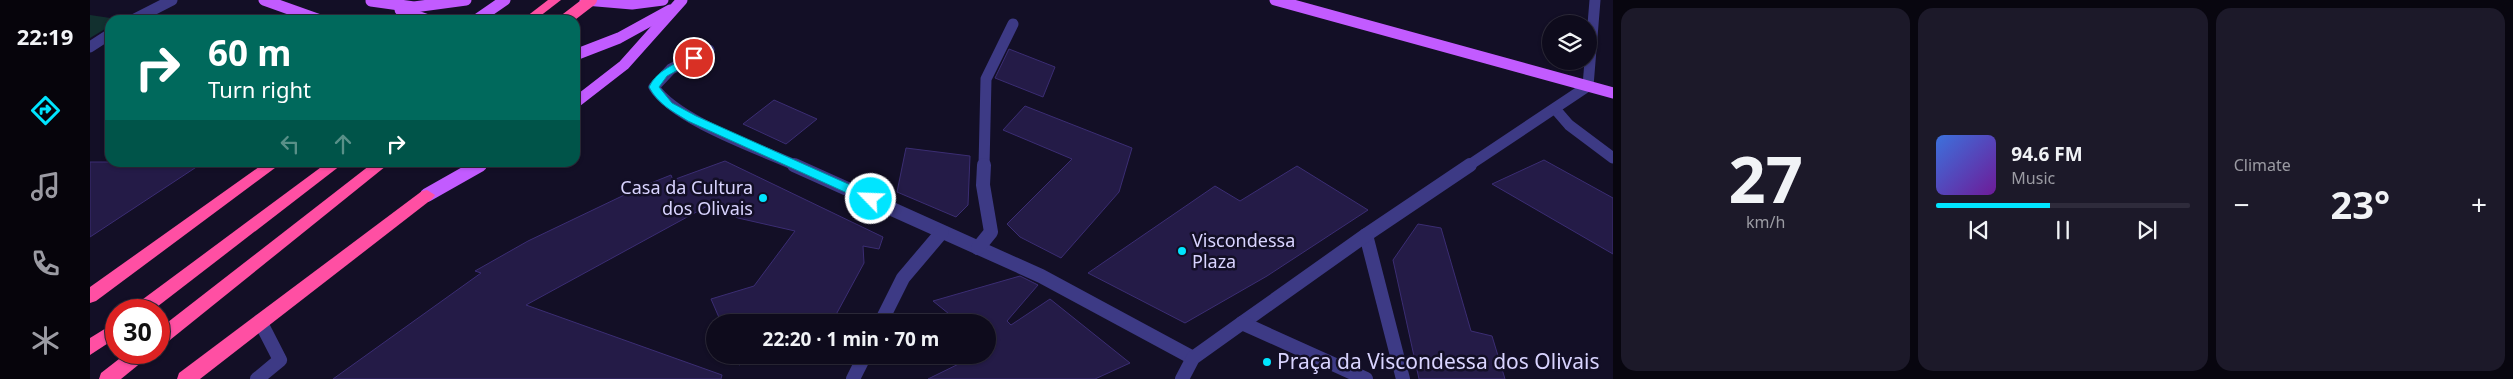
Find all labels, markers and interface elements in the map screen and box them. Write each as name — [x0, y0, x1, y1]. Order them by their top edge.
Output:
map controls — [1542, 15, 1597, 70]
button: layers — [1542, 15, 1597, 70]
text: 22:19 — [17, 21, 73, 51]
text: 60 m — [208, 29, 291, 76]
icon: right — [125, 35, 190, 100]
pin — [673, 37, 715, 79]
icon: arrive — [680, 44, 708, 72]
text: Turn right — [208, 74, 311, 104]
icon: directions — [28, 93, 63, 128]
icon: left — [276, 130, 304, 158]
icon: ahead — [329, 130, 357, 158]
icon: right — [382, 130, 410, 158]
text: 27 — [1728, 134, 1803, 222]
text: 94.6 FM — [2011, 141, 2083, 167]
text: Climate — [2234, 154, 2291, 176]
text: Music — [2011, 167, 2055, 189]
icon: music — [28, 169, 63, 204]
position arrow — [844, 172, 896, 224]
place label: Casa da Cultura dos Olivais — [620, 175, 753, 220]
text: 23° — [2331, 178, 2390, 230]
text: − — [2234, 185, 2250, 223]
text: + — [2471, 185, 2487, 223]
marker: Casa da Cultura dos Olivais — [757, 192, 769, 204]
text: km/h — [1746, 211, 1785, 233]
icon: previous — [1965, 216, 1993, 244]
icon: pause — [2049, 216, 2077, 244]
icon: next — [2133, 216, 2161, 244]
place label: Viscondessa Plaza — [1192, 228, 1295, 273]
marker: Viscondessa Plaza — [1176, 245, 1188, 257]
icon: phone — [28, 246, 63, 281]
speed limit sign: 30 — [105, 299, 170, 364]
icon: climate — [28, 323, 63, 358]
text: 22:20 · 1 min · 70 m — [763, 326, 939, 352]
place label: Praça da Viscondessa dos Olivais — [1277, 347, 1599, 375]
marker: Praça da Viscondessa dos Olivais — [1261, 356, 1273, 368]

